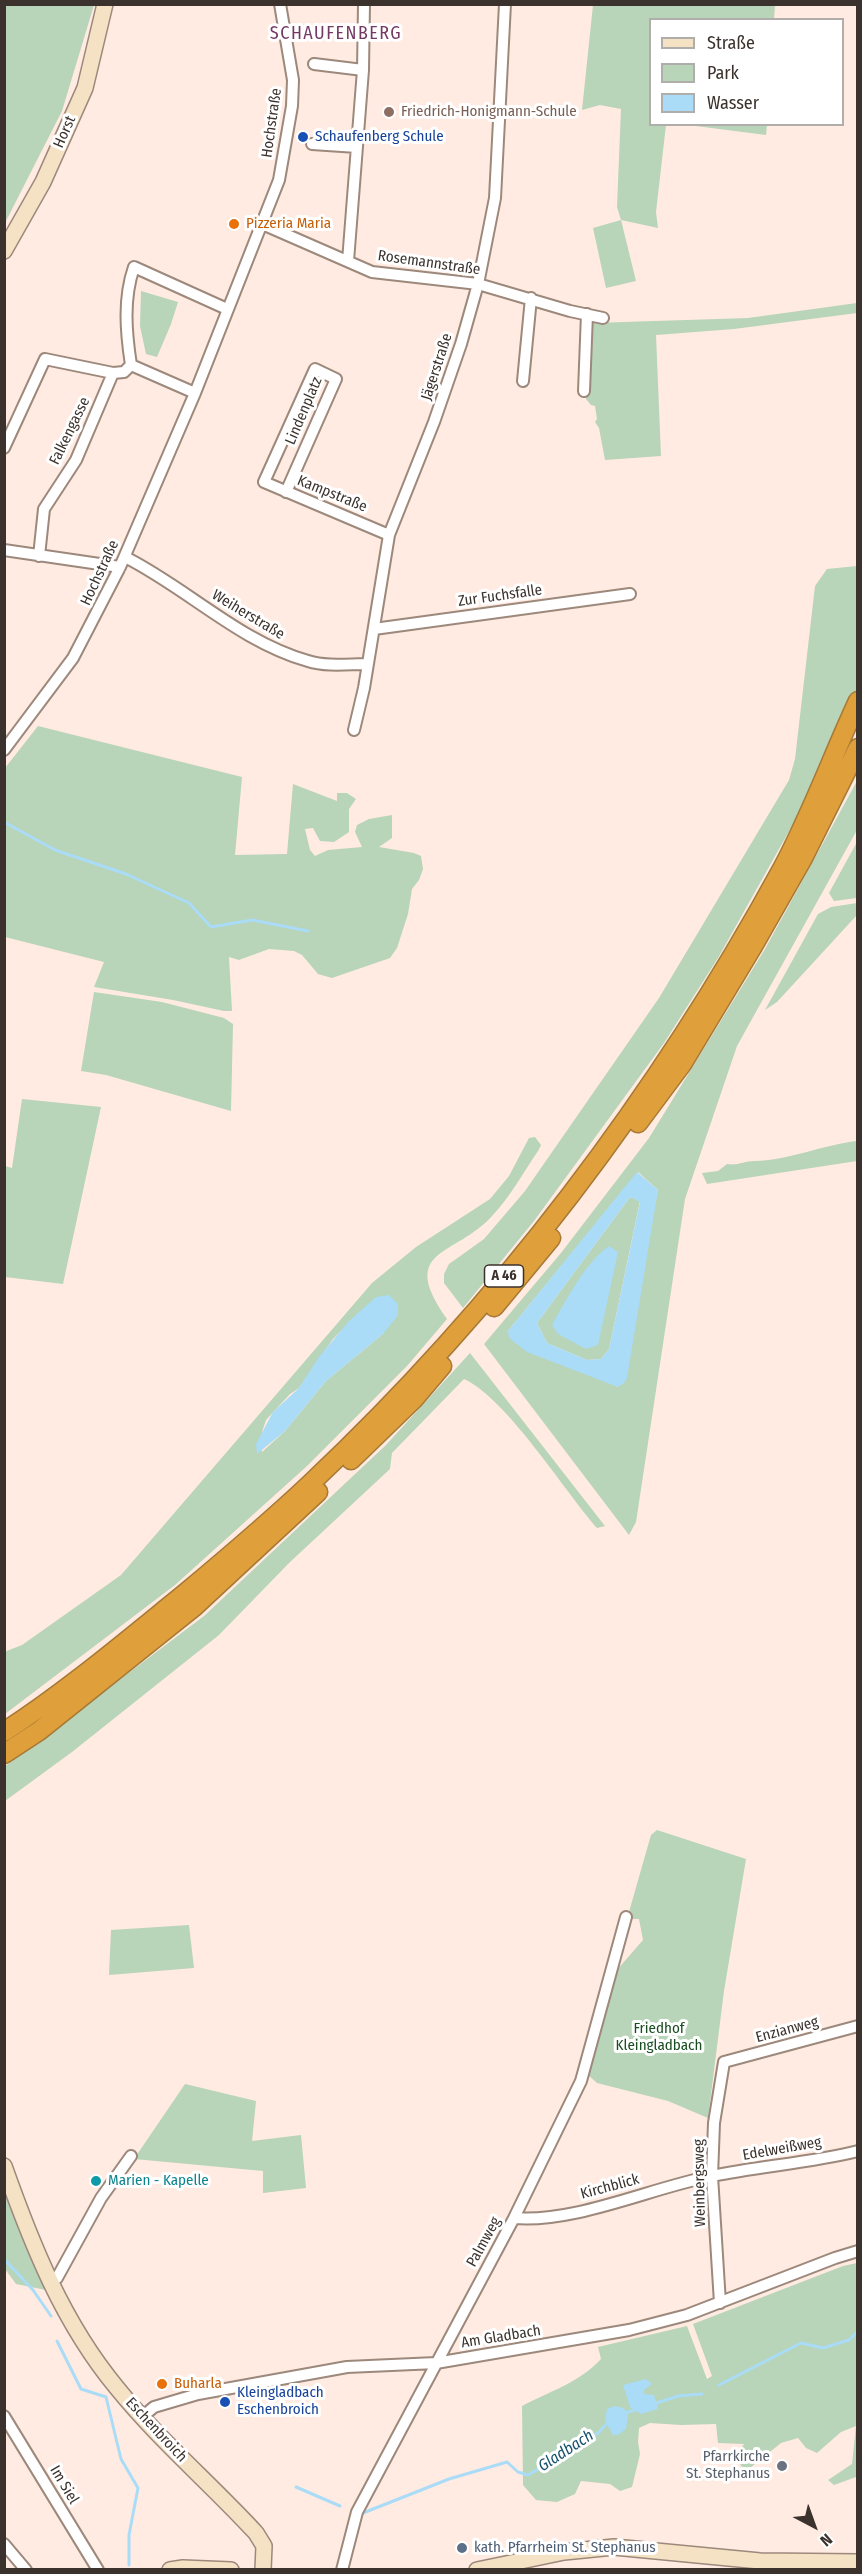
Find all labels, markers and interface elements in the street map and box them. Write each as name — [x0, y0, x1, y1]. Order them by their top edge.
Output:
legend — [649, 18, 844, 126]
district label: SCHAUFENBERG — [270, 23, 402, 45]
text: Straße — [707, 32, 755, 54]
text: Park — [707, 62, 739, 84]
street label: Hochstraße — [258, 87, 286, 159]
text: Wasser — [707, 92, 759, 114]
place label: Friedrich-Honigmann-Schule — [401, 103, 577, 121]
marker: Friedrich-Honigmann-Schule — [382, 105, 396, 119]
street label: Horst — [50, 113, 80, 151]
place label: Schaufenberg Schule — [315, 128, 444, 146]
marker: Schaufenberg Schule — [296, 130, 310, 144]
place label: Pizzeria Maria — [246, 215, 331, 233]
marker: Pizzeria Maria — [227, 217, 241, 231]
street label: Rosemannstraße — [377, 247, 481, 279]
street label: Jägerstraße — [418, 331, 456, 403]
street label: Lindenplatz — [282, 374, 326, 448]
street label: Falkengasse — [46, 394, 94, 468]
street label: Kampstraße — [295, 472, 369, 516]
street label: Hochstraße — [77, 537, 123, 609]
street label: Zur Fuchsfalle — [457, 581, 543, 611]
street label: Weiherstraße — [208, 586, 288, 644]
road number: A 46 — [484, 1265, 524, 1287]
street label: Enzianweg — [754, 2013, 820, 2047]
park label: Friedhof Kleingladbach — [616, 2020, 702, 2055]
street label: Edelweißweg — [741, 2133, 823, 2165]
street label: Weinbergsweg — [690, 2139, 710, 2227]
street label: Kirchblick — [579, 2171, 641, 2203]
place label: Marien - Kapelle — [108, 2172, 209, 2190]
marker: Marien - Kapelle — [89, 2174, 103, 2188]
street label: Palmweg — [463, 2214, 505, 2270]
street label: Am Gladbach — [460, 2322, 542, 2352]
place label: Buharla — [174, 2375, 222, 2393]
marker: Buharla — [155, 2377, 169, 2391]
place label: Kleingladbach Eschenbroich — [237, 2384, 324, 2419]
street label: Eschenbroich — [122, 2394, 190, 2466]
marker: Kleingladbach Eschenbroich — [218, 2395, 232, 2409]
water label: Gladbach — [535, 2426, 597, 2476]
place label: Pfarrkirche St. Stephanus — [686, 2448, 770, 2483]
marker: Pfarrkirche St. Stephanus — [775, 2459, 789, 2473]
street label: Im Siel — [46, 2463, 82, 2507]
north arrow — [784, 2496, 844, 2556]
text: N — [816, 2530, 836, 2550]
place label: kath. Pfarrheim St. Stephanus — [474, 2539, 656, 2557]
marker: kath. Pfarrheim St. Stephanus — [455, 2541, 469, 2555]

